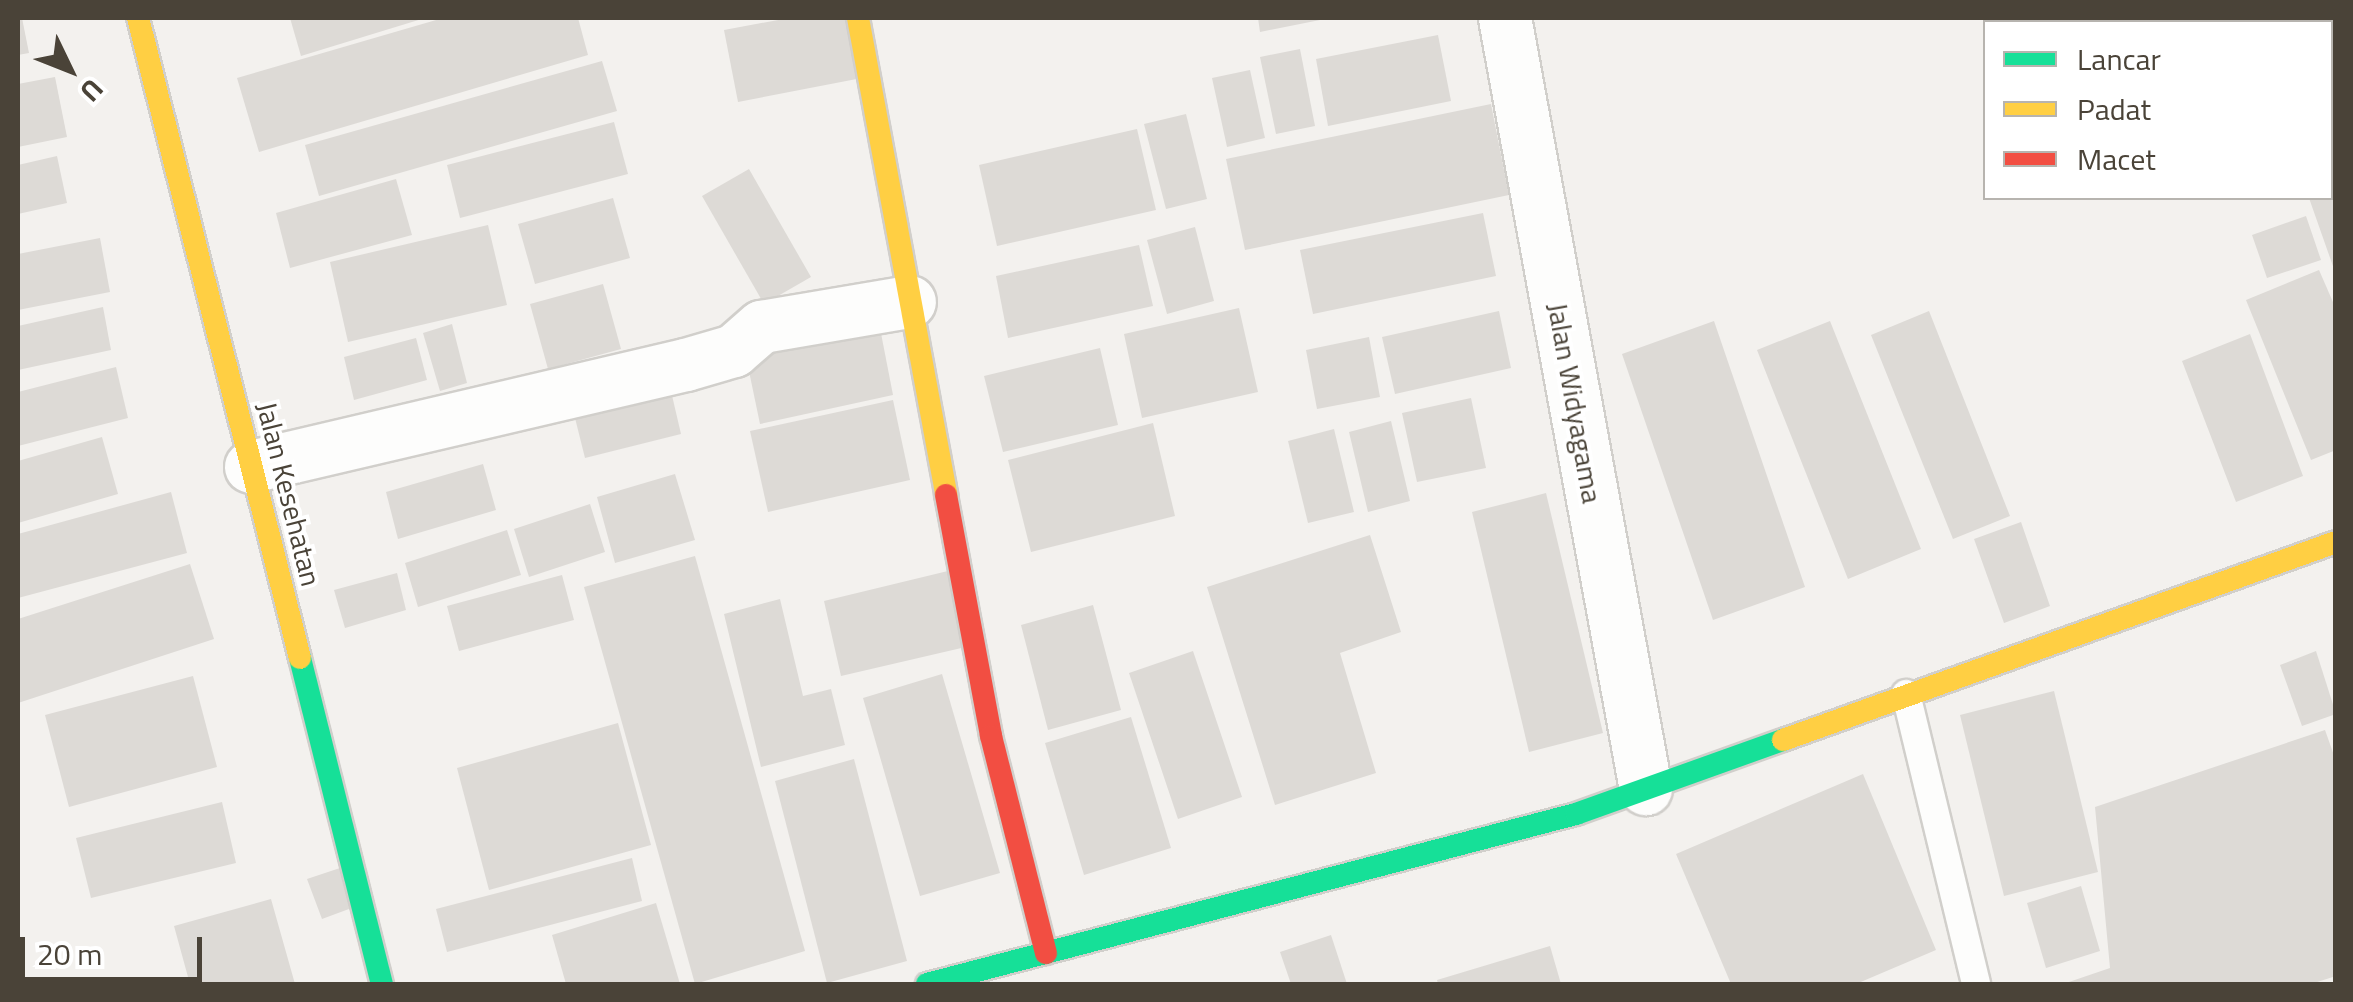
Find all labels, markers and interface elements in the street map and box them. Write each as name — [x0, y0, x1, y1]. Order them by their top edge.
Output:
north arrow — [20, 20, 120, 120]
legend — [1983, 20, 2333, 200]
text: Lancar — [2077, 36, 2161, 82]
text: U — [70, 69, 114, 112]
text: Padat — [2077, 86, 2151, 132]
text: Macet — [2077, 136, 2156, 182]
street label: Jalan Widyagama — [1541, 300, 1609, 506]
street label: Jalan Kesehatan — [250, 398, 328, 590]
scale bar — [25, 917, 208, 979]
text: 20 m — [37, 931, 102, 977]

